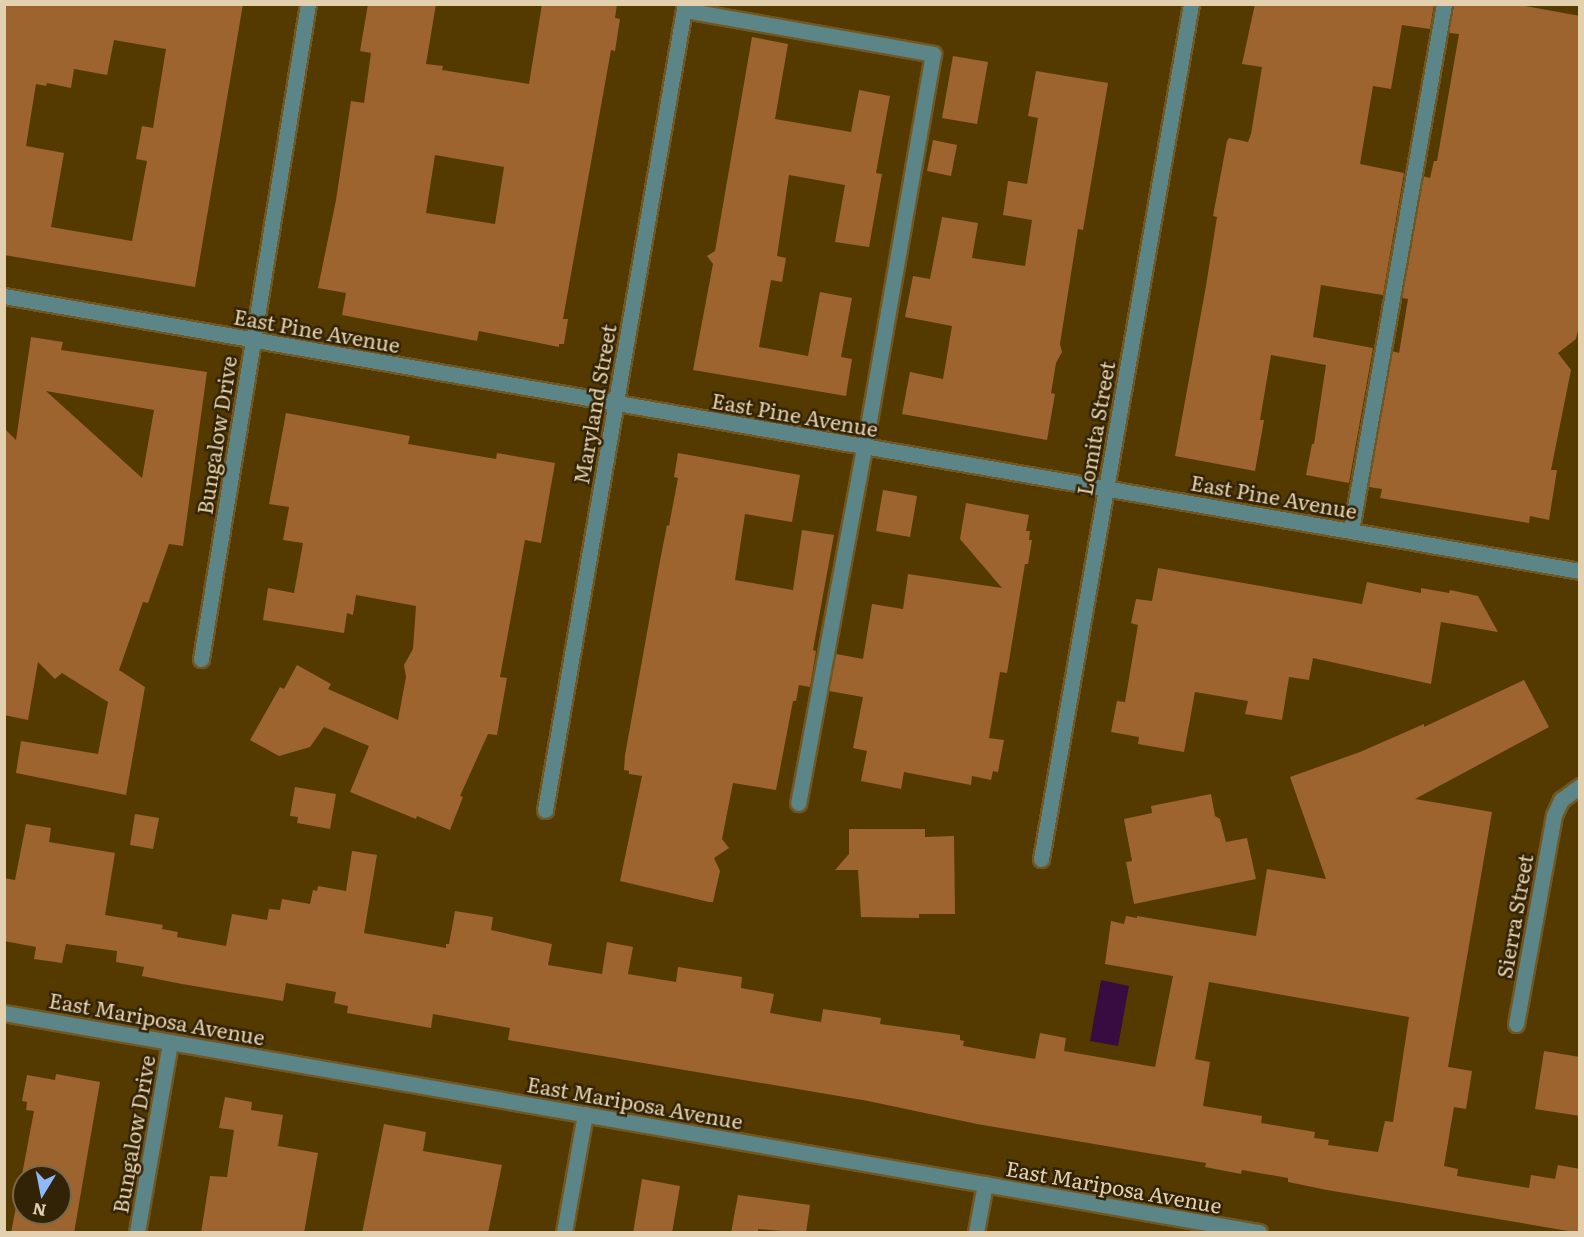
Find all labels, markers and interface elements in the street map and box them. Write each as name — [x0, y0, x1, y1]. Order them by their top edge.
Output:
street label: East Pine Avenue — [232, 303, 402, 357]
street label: Maryland Street — [568, 322, 620, 486]
street label: Bungalow Drive — [191, 354, 241, 516]
street label: Lomita Street — [1071, 359, 1119, 497]
street label: East Pine Avenue — [710, 387, 880, 441]
street label: East Pine Avenue — [1189, 469, 1359, 523]
street label: Sierra Street — [1491, 852, 1537, 980]
street label: East Mariposa Avenue — [47, 987, 267, 1049]
street label: Bungalow Drive — [107, 1053, 159, 1215]
street label: East Mariposa Avenue — [525, 1071, 745, 1133]
street label: East Mariposa Avenue — [1004, 1155, 1224, 1217]
north arrow — [12, 1165, 72, 1225]
text: N — [31, 1198, 48, 1224]

